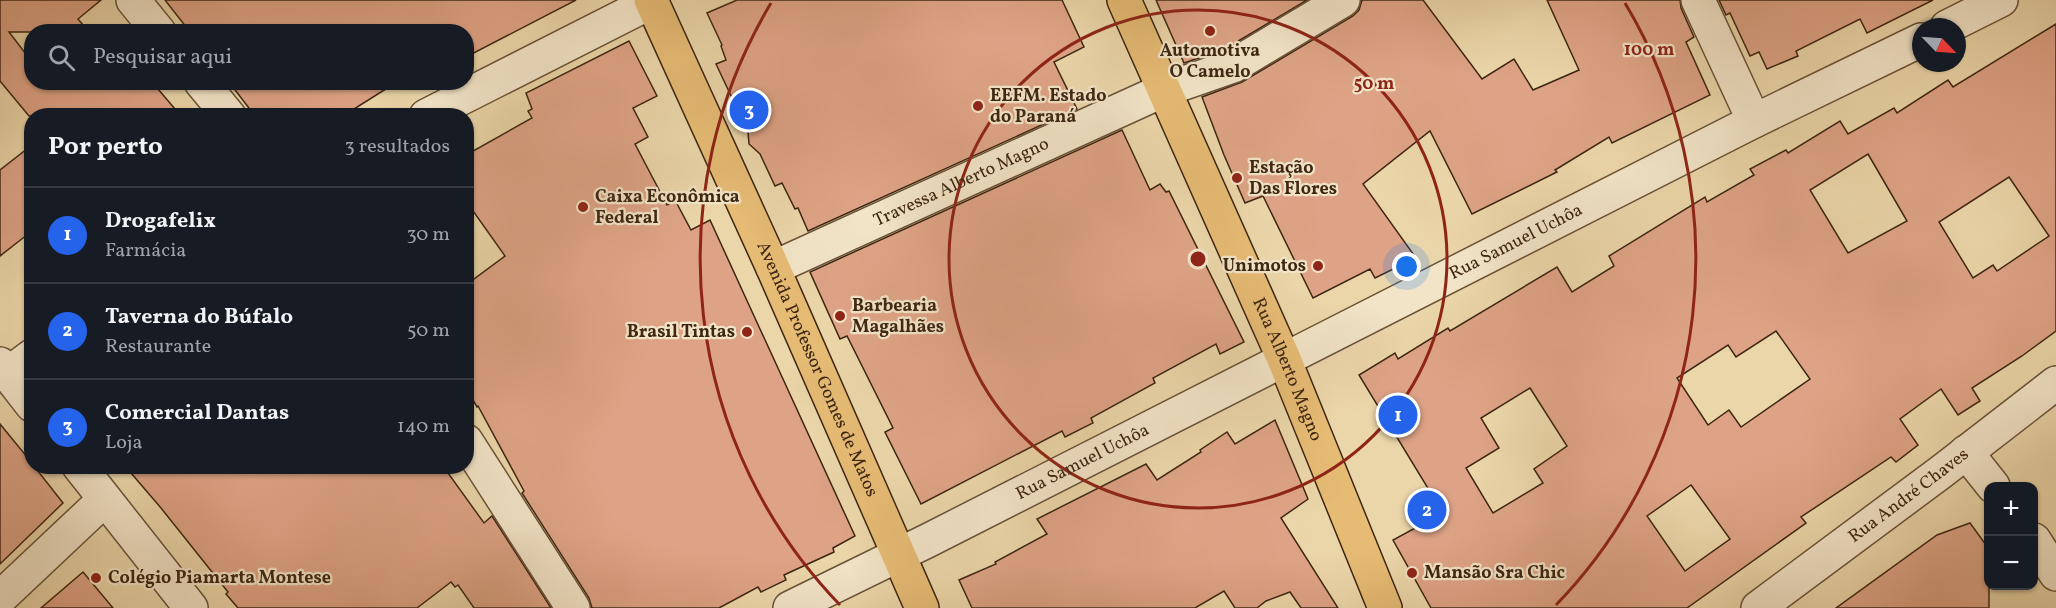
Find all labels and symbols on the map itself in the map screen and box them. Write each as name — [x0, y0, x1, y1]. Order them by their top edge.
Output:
north arrow — [1912, 18, 1966, 72]
marker: Automotiva O Camelo — [1203, 24, 1217, 38]
text: 100 m — [1624, 38, 1674, 63]
place label: Automotiva O Camelo — [1160, 39, 1260, 85]
text: 50 m — [1354, 72, 1394, 97]
place label: EEFM. Estado do Paraná — [990, 84, 1106, 130]
pin: 3 — [730, 88, 768, 132]
marker: EEFM. Estado do Paraná — [971, 99, 985, 113]
street label: Travessa Alberto Magno — [870, 131, 1053, 233]
place label: Estação Das Flores — [1249, 156, 1337, 202]
marker: Estação Das Flores — [1230, 171, 1244, 185]
place label: Caixa Econômica Federal — [595, 185, 740, 231]
street label: Rua Samuel Uchôa — [1445, 198, 1587, 286]
marker: Caixa Econômica Federal — [576, 200, 590, 214]
street label: Avenida Professor Gomes de Matos — [750, 238, 884, 501]
centre of rings — [1188, 249, 1208, 269]
your location — [1392, 252, 1421, 281]
place label: Unimotos — [1223, 254, 1306, 279]
marker: Unimotos — [1311, 259, 1325, 273]
place label: Barbearia Magalhães — [852, 294, 944, 340]
street label: Rua Alberto Magno — [1246, 294, 1329, 445]
marker: Barbearia Magalhães — [833, 309, 847, 323]
place label: Brasil Tintas — [627, 320, 735, 345]
marker: Brasil Tintas — [740, 325, 754, 339]
pin: 1 — [1378, 392, 1418, 438]
street label: Rua Samuel Uchôa — [1012, 418, 1154, 506]
street label: Rua André Chaves — [1843, 442, 1974, 549]
pin: 2 — [1408, 488, 1446, 532]
place label: Mansão Sra Chic — [1424, 561, 1565, 586]
place label: Colégio Piamarta Montese — [108, 566, 331, 591]
marker: Mansão Sra Chic — [1405, 566, 1419, 580]
marker: Colégio Piamarta Montese — [89, 571, 103, 585]

